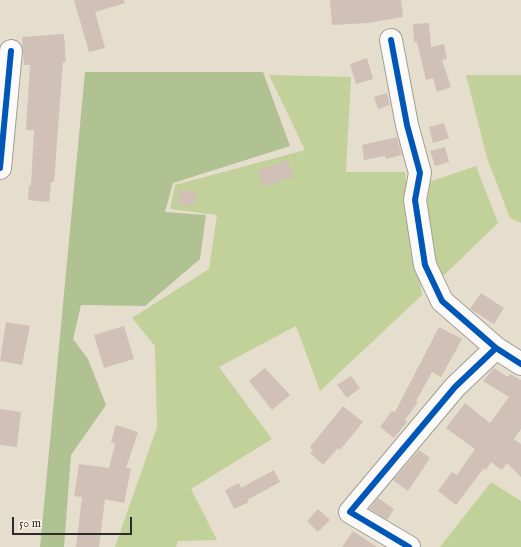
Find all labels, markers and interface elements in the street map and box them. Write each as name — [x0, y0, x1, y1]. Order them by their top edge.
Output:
scale bar — [14, 509, 134, 535]
text: 50 m — [19, 516, 41, 531]

